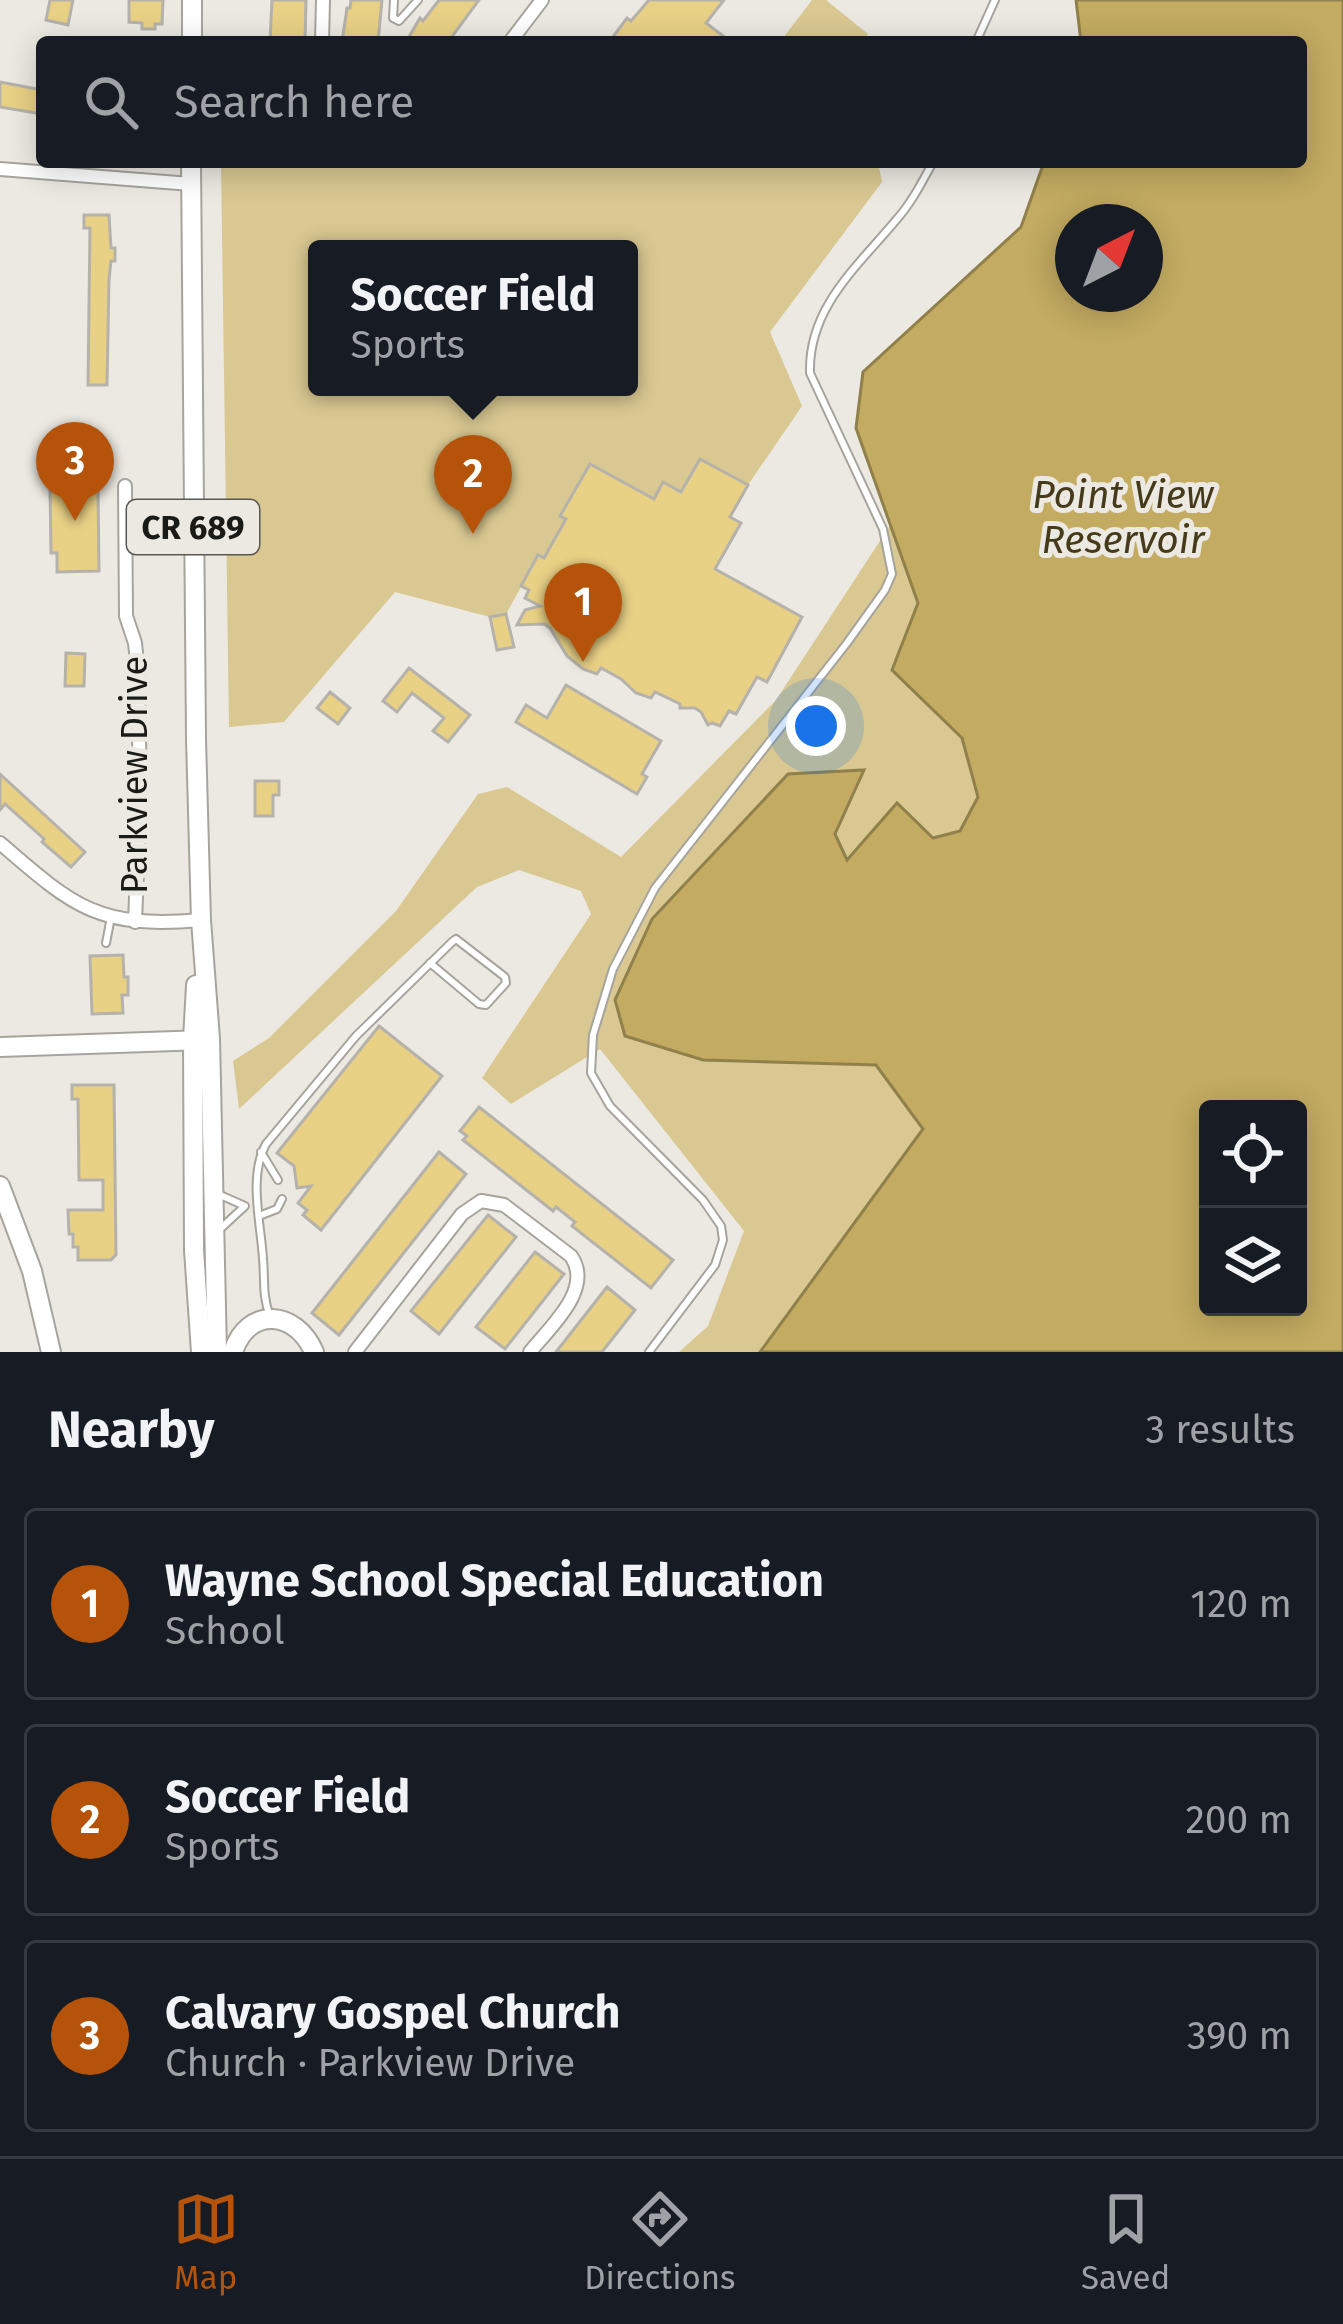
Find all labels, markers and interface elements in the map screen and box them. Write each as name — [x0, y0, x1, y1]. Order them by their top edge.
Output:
search box — [36, 36, 1307, 168]
icon: search — [78, 69, 144, 135]
text: Search here — [174, 75, 414, 129]
north arrow — [1055, 204, 1163, 312]
popup — [308, 240, 638, 396]
text: Soccer Field — [350, 268, 596, 322]
text: Sports — [350, 322, 465, 368]
pin: 3 — [36, 422, 114, 521]
pin: 2 — [434, 435, 512, 534]
water label: Point View Reservoir — [1032, 472, 1215, 563]
road number: CR 689 — [127, 500, 259, 554]
pin: 1 — [544, 563, 622, 662]
street label: Parkview Drive — [113, 656, 157, 894]
your location — [786, 696, 846, 756]
map controls — [1199, 1100, 1307, 1316]
button: locate — [1199, 1100, 1307, 1208]
button: layers — [1199, 1208, 1307, 1316]
text: Nearby — [48, 1399, 214, 1461]
text: 3 results — [1145, 1407, 1295, 1453]
text: Wayne School Special Education — [165, 1554, 824, 1608]
text: 1 — [81, 1581, 99, 1627]
text: 120 m — [1190, 1581, 1292, 1627]
text: School — [165, 1608, 285, 1654]
text: Soccer Field — [165, 1770, 410, 1824]
text: 2 — [80, 1797, 100, 1843]
text: 200 m — [1185, 1797, 1292, 1843]
text: Sports — [165, 1824, 280, 1870]
text: Calvary Gospel Church — [165, 1986, 620, 2040]
text: 3 — [80, 2013, 100, 2059]
text: 390 m — [1187, 2013, 1292, 2059]
text: Church · Parkview Drive — [165, 2040, 575, 2086]
tab: Map — [173, 2186, 239, 2298]
tab: Directions — [584, 2186, 736, 2298]
tab: Saved — [1081, 2186, 1170, 2298]

